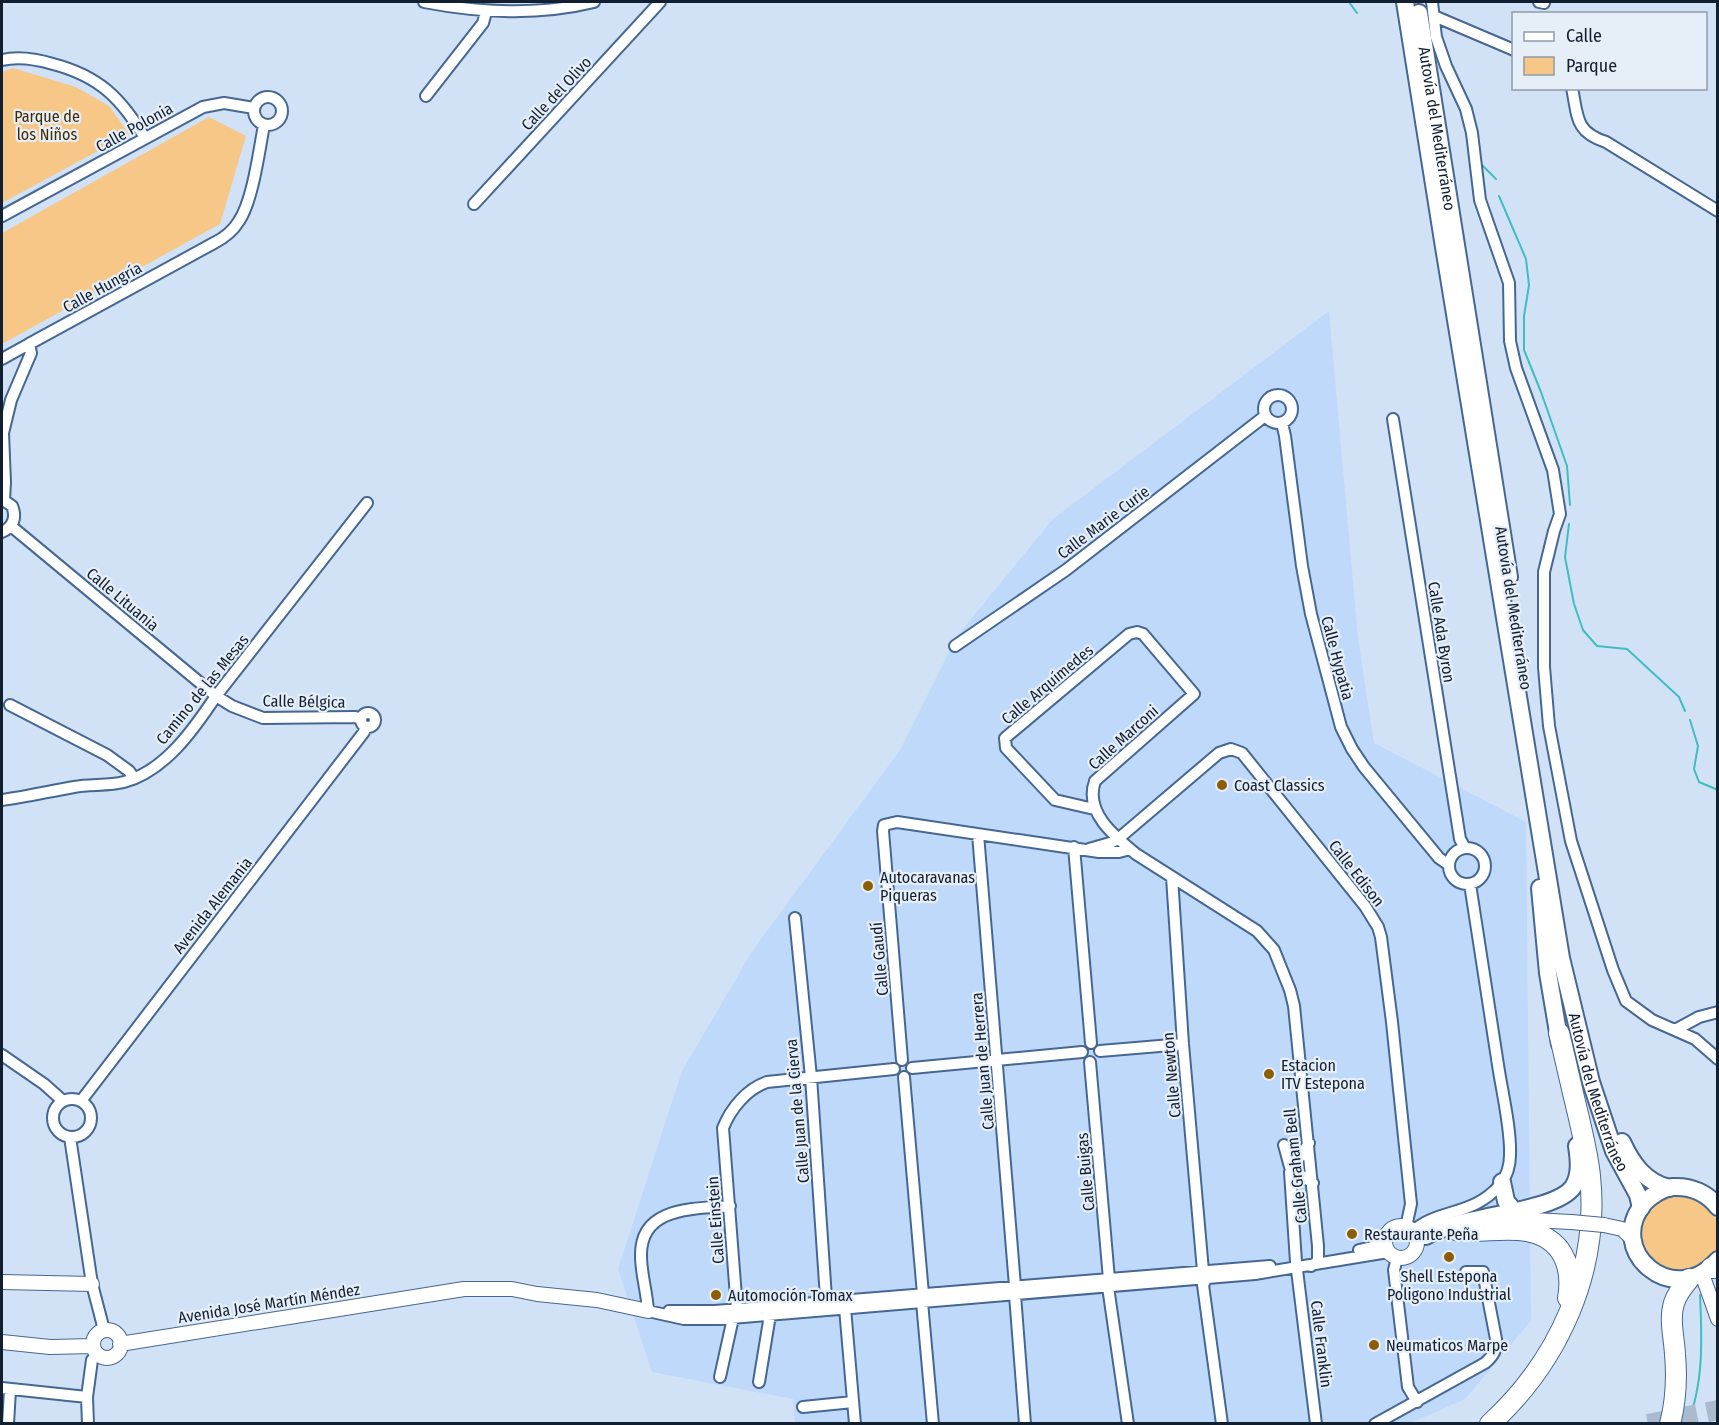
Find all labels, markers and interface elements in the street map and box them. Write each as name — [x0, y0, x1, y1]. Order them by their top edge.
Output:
legend — [1512, 12, 1707, 90]
text: Calle — [1566, 25, 1602, 47]
street label: Autovía del Mediterráneo — [1415, 45, 1459, 212]
street label: Calle del Olivo — [517, 53, 595, 134]
text: Parque — [1566, 55, 1617, 77]
street label: Calle Polonia — [93, 98, 176, 156]
park label: Parque de los Niños — [14, 107, 80, 144]
street label: Calle Hungría — [60, 258, 145, 317]
street label: Calle Marie Curie — [1054, 482, 1153, 563]
street label: Autovía del Mediterráneo — [1491, 525, 1536, 691]
street label: Calle Lituania — [83, 564, 163, 635]
street label: Calle Ada Byron — [1424, 580, 1459, 684]
street label: Calle Hypatia — [1317, 614, 1358, 702]
street label: Camino de las Mesas — [152, 630, 253, 748]
street label: Calle Arquímedes — [998, 640, 1097, 728]
street label: Calle Bélgica — [263, 691, 346, 712]
street label: Calle Marconi — [1084, 701, 1162, 774]
place label: Coast Classics — [1234, 776, 1325, 795]
marker: Coast Classics — [1215, 778, 1229, 792]
street label: Calle Edison — [1325, 836, 1388, 910]
street label: Avenida Alemania — [169, 853, 256, 957]
place label: Autocaravanas Piqueras — [880, 868, 975, 905]
marker: Autocaravanas Piqueras — [861, 879, 875, 893]
street label: Calle Gaudí — [867, 921, 892, 997]
street label: Calle Juan de Herrera — [967, 991, 998, 1130]
street label: Autovía del Mediterráneo — [1565, 1011, 1632, 1175]
street label: Calle Newton — [1158, 1031, 1185, 1118]
street label: Calle Juan de la Cierva — [782, 1038, 813, 1184]
place label: Estacion ITV Estepona — [1281, 1056, 1365, 1093]
marker: Estacion ITV Estepona — [1262, 1067, 1276, 1081]
street label: Calle Graham Bell — [1280, 1108, 1311, 1224]
street label: Calle Buigas — [1073, 1132, 1098, 1212]
street label: Calle Einstein — [703, 1175, 728, 1264]
place label: Restaurante Peña — [1364, 1225, 1479, 1244]
marker: Restaurante Peña — [1345, 1227, 1359, 1241]
marker: Shell Estepona Poligono Industrial — [1442, 1250, 1456, 1264]
place label: Shell Estepona Poligono Industrial — [1387, 1267, 1511, 1304]
street label: Avenida José Martín Méndez — [177, 1280, 361, 1327]
place label: Automoción Tomax — [728, 1286, 853, 1305]
marker: Automoción Tomax — [709, 1288, 723, 1302]
street label: Calle Franklin — [1307, 1299, 1336, 1389]
place label: Neumaticos Marpe — [1386, 1336, 1508, 1355]
marker: Neumaticos Marpe — [1367, 1338, 1381, 1352]

